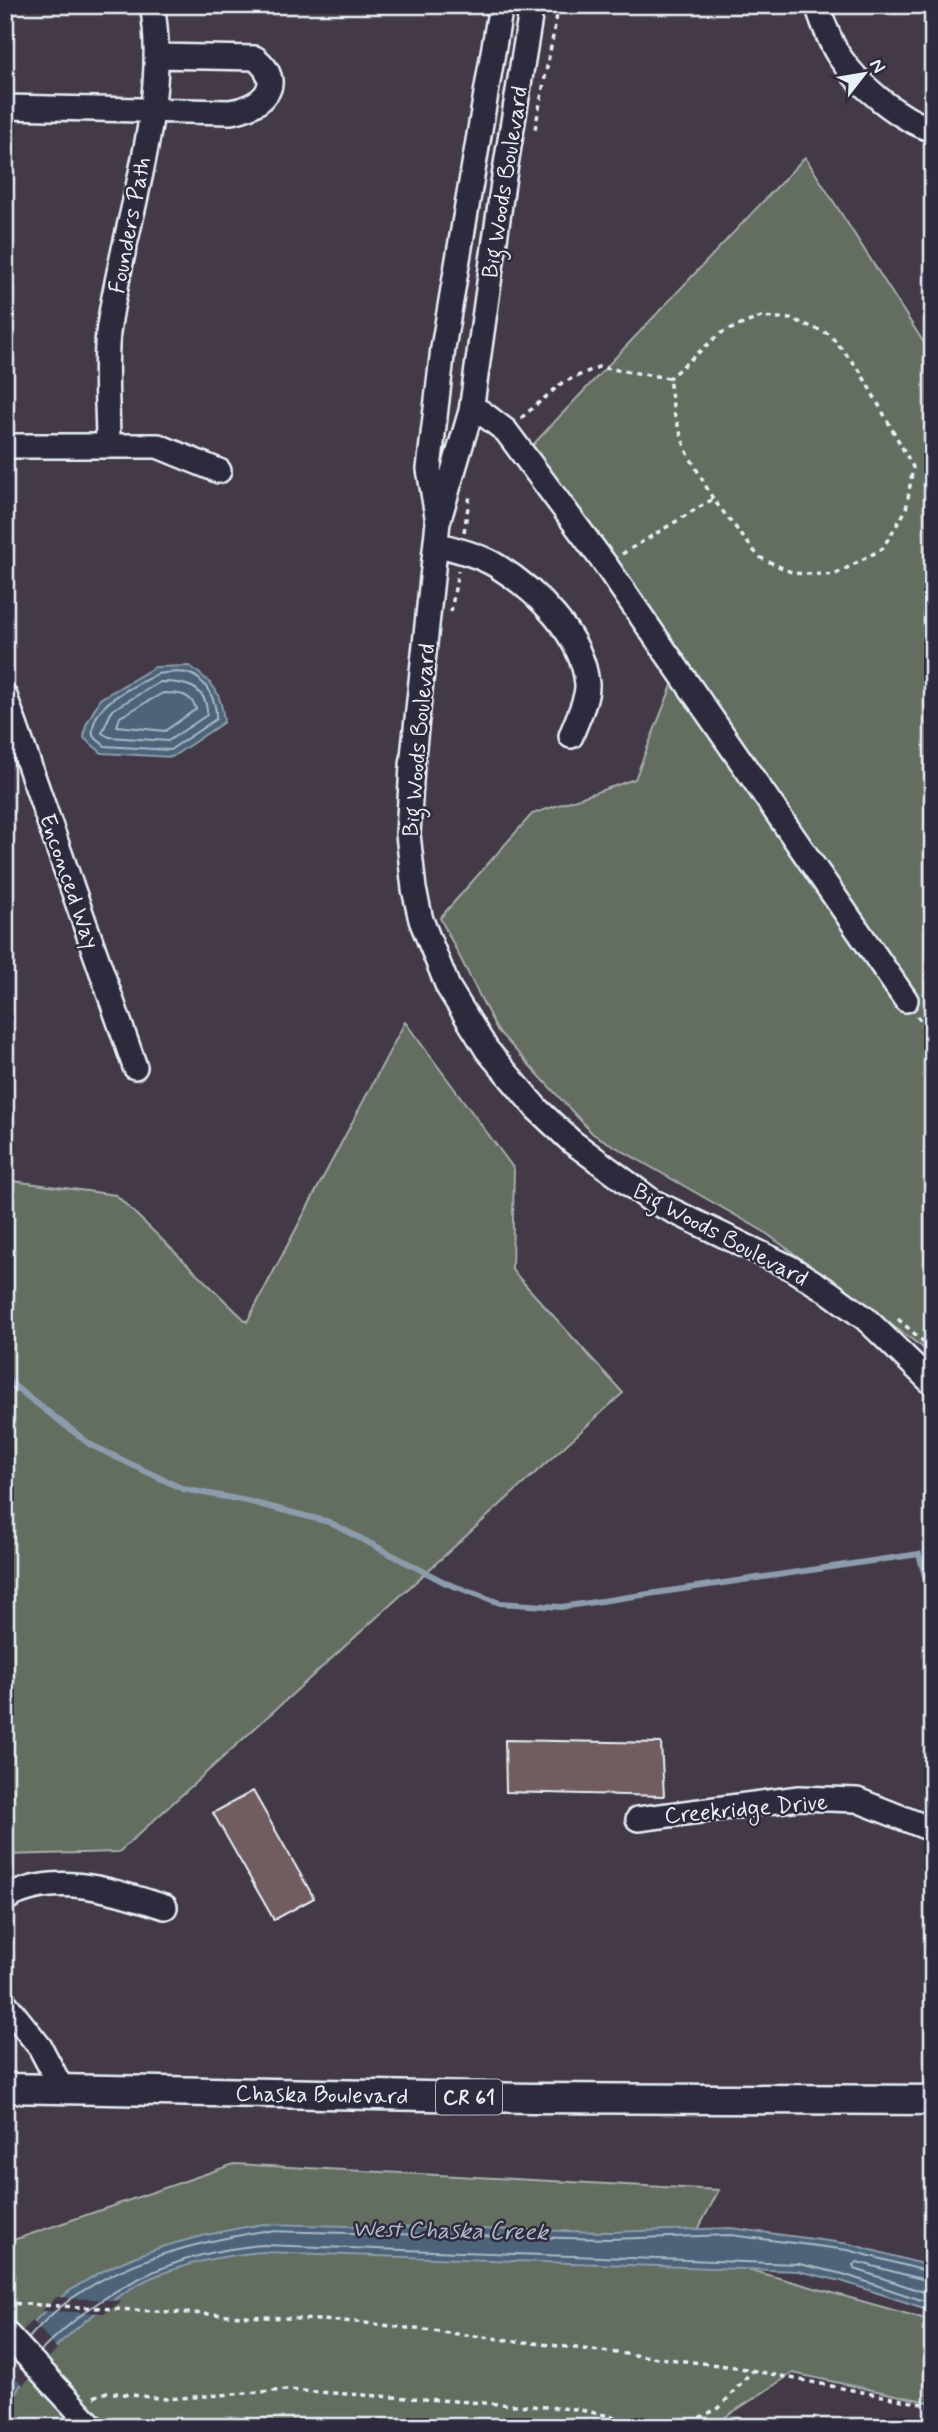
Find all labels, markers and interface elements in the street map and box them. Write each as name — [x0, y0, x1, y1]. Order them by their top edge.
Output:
north arrow — [830, 38, 900, 108]
text: N — [863, 54, 891, 78]
street label: Big Woods Boulevard — [476, 84, 538, 281]
street label: Founders Path — [103, 154, 159, 296]
street label: Big Woods Boulevard — [397, 642, 445, 838]
street label: Enconced Way — [31, 810, 105, 953]
street label: Big Woods Boulevard — [626, 1177, 813, 1296]
street label: Creekridge Drive — [663, 1788, 829, 1834]
street label: Chaska Boulevard — [235, 2079, 409, 2113]
road number: CR 61 — [436, 2080, 502, 2114]
water label: West Chaska Creek — [352, 2214, 550, 2249]

